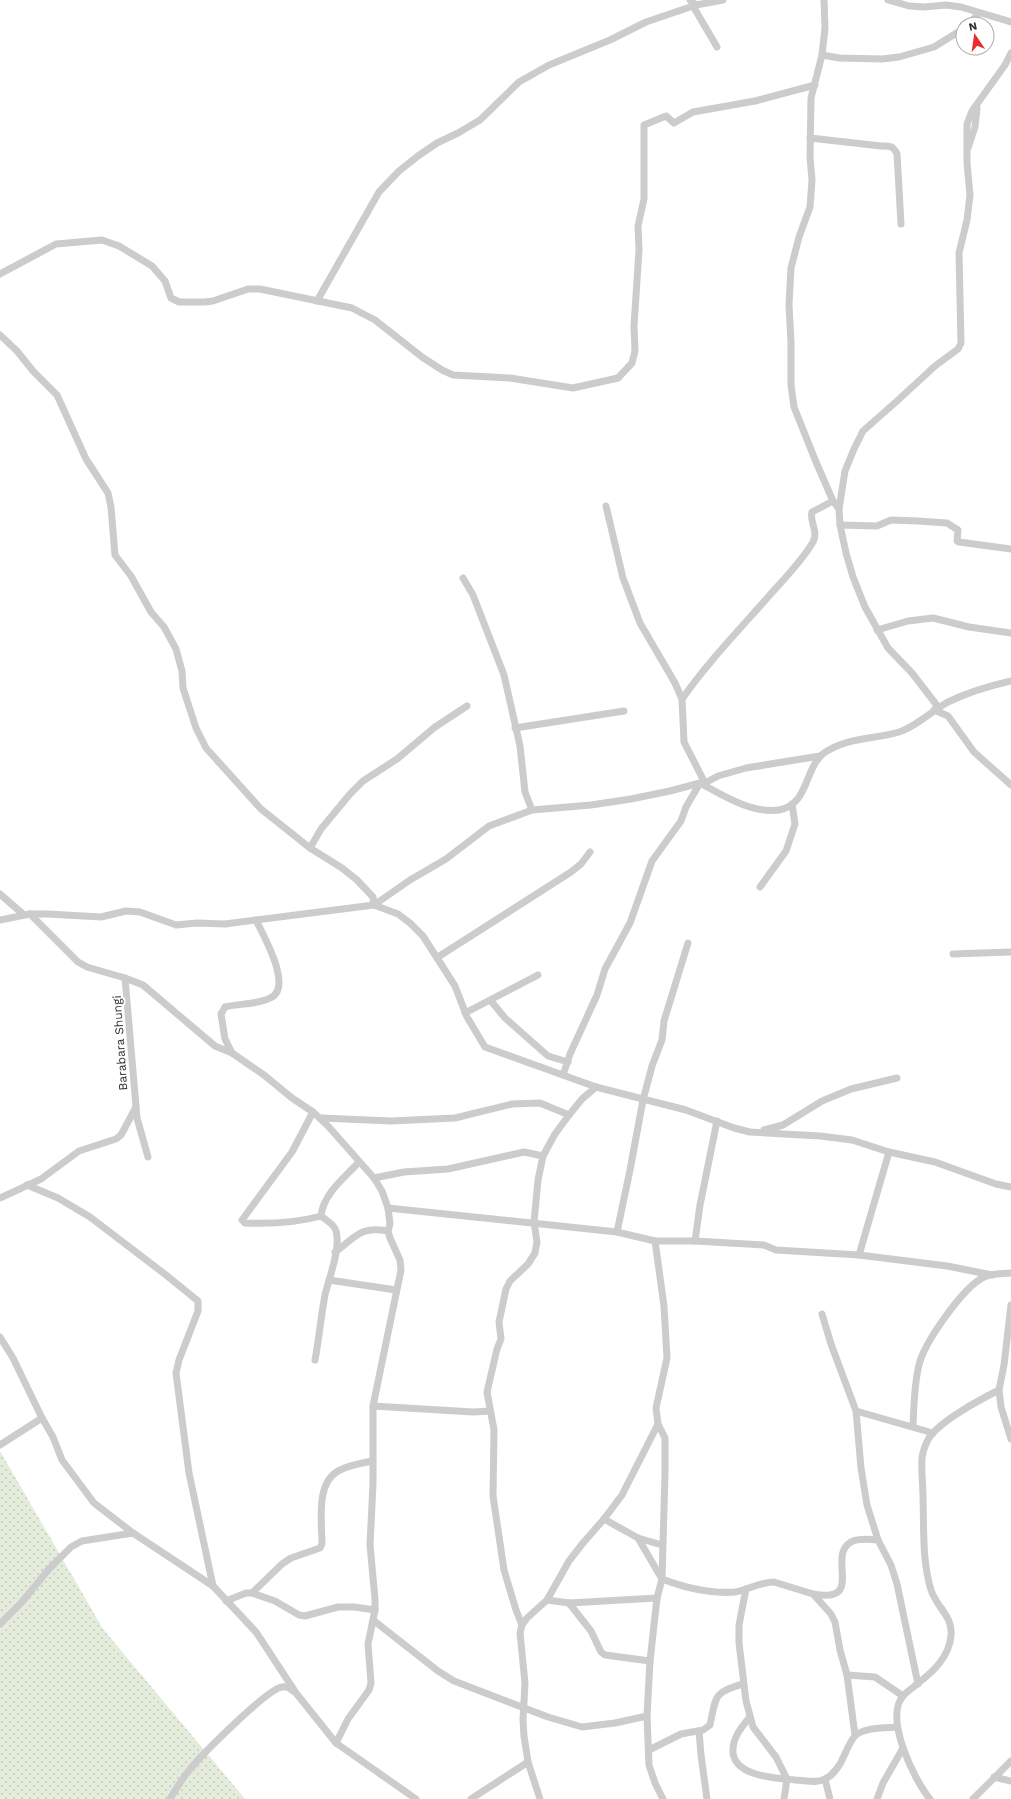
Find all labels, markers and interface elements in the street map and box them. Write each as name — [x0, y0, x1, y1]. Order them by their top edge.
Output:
north arrow — [955, 16, 995, 56]
text: N — [967, 19, 978, 34]
street label: Barabara Shungi — [110, 995, 130, 1091]

